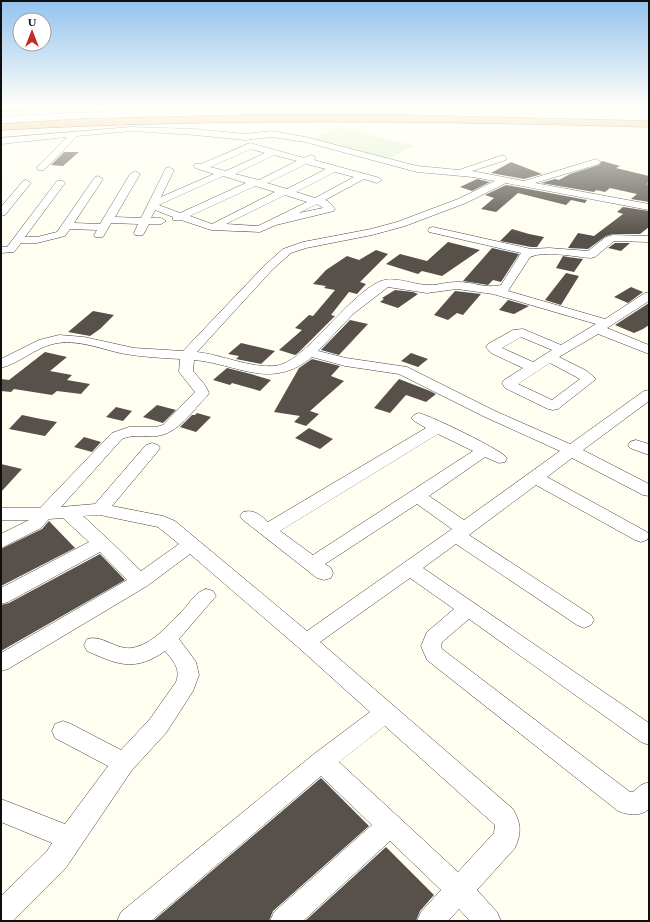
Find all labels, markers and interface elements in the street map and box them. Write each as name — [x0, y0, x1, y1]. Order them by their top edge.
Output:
north arrow — [12, 12, 52, 52]
text: U — [27, 14, 37, 31]

